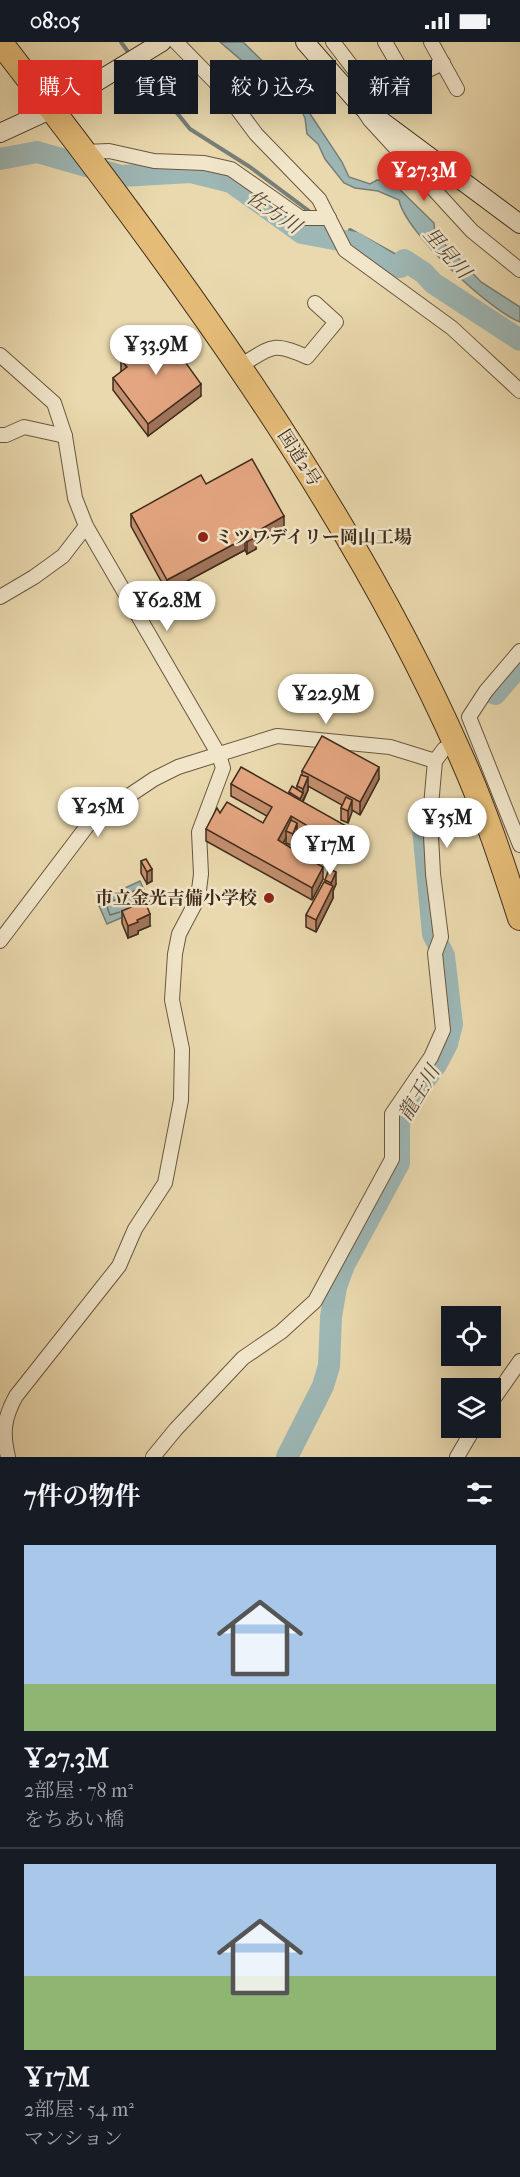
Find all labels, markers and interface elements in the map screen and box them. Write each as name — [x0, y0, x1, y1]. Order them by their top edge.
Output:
text: 08:05 — [30, 8, 80, 34]
chip: 購入 — [18, 60, 102, 114]
chip: 賃貸 — [114, 60, 198, 114]
chip: 絞り込み — [210, 60, 336, 114]
chip: 新着 — [348, 60, 432, 114]
pin: ¥27.3M — [375, 151, 473, 202]
text: ¥27.3M — [391, 159, 457, 182]
water label: 佐方川 — [243, 186, 307, 239]
water label: 里見川 — [419, 223, 477, 285]
pin: ¥33.9M — [107, 325, 205, 376]
text: ¥33.9M — [124, 333, 188, 356]
street label: 国道2号 — [273, 426, 325, 490]
place label: ミツワデイリー岡山工場 — [215, 527, 412, 548]
marker: ミツワデイリー岡山工場 — [196, 530, 210, 544]
pin: ¥62.8M — [118, 581, 216, 632]
text: ¥62.8M — [133, 589, 201, 612]
pin: ¥22.9M — [277, 674, 375, 725]
text: ¥22.9M — [292, 682, 360, 705]
pin: ¥25M — [62, 787, 134, 838]
text: ¥25M — [72, 795, 124, 818]
pin: ¥35M — [411, 798, 483, 849]
text: ¥35M — [422, 806, 472, 829]
pin: ¥17M — [294, 825, 366, 876]
text: ¥17M — [305, 833, 355, 856]
place label: 市立金光吉備小学校 — [95, 888, 257, 909]
marker: 市立金光吉備小学校 — [262, 891, 276, 905]
water label: 龍王川 — [394, 1060, 445, 1125]
map controls — [441, 1306, 501, 1438]
button: locate — [441, 1306, 501, 1366]
button: layers — [441, 1378, 501, 1438]
icon: filters — [463, 1477, 496, 1510]
text: 7件の物件 — [24, 1481, 141, 1512]
icon: home — [206, 1584, 314, 1692]
text: ¥27.3M — [24, 1743, 109, 1774]
text: 2部屋 · 78 m² — [24, 1779, 133, 1802]
text: をちあい橋 — [24, 1808, 124, 1831]
icon: home — [206, 1903, 314, 2011]
text: ¥17M — [24, 2062, 90, 2093]
text: 2部屋 · 54 m² — [24, 2098, 134, 2121]
text: マンション — [24, 2127, 123, 2150]

